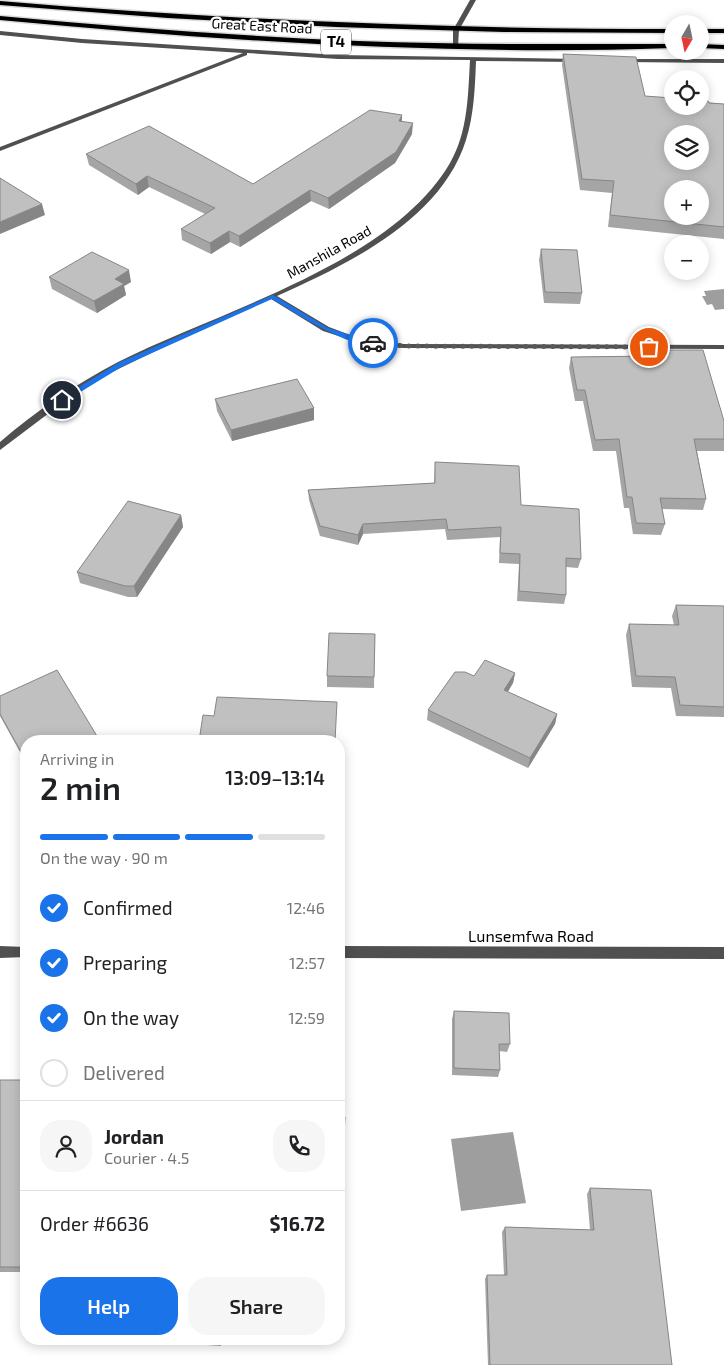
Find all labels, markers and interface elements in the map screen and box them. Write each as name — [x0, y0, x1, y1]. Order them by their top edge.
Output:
street label: Great East Road — [211, 14, 313, 37]
north arrow — [664, 15, 709, 60]
map controls — [664, 15, 709, 280]
road number: T4 — [321, 30, 351, 54]
button: locate — [664, 70, 709, 115]
button: layers — [664, 125, 709, 170]
button: + — [664, 180, 709, 225]
street label: Manshila Road — [284, 221, 374, 282]
button: − — [664, 235, 709, 280]
courier — [348, 318, 398, 368]
pin — [628, 326, 670, 368]
icon: car — [359, 329, 387, 357]
icon: bag — [635, 333, 663, 361]
pin — [41, 379, 83, 421]
icon: home — [48, 386, 76, 414]
text: Arriving in — [40, 749, 114, 768]
text: 13:09–13:14 — [225, 766, 325, 789]
text: 2 min — [40, 768, 121, 806]
text: On the way · 90 m — [40, 848, 168, 867]
icon: check — [40, 894, 68, 922]
text: Confirmed — [83, 896, 173, 919]
text: 12:46 — [287, 898, 325, 917]
street label: Lunsemfwa Road — [468, 926, 594, 945]
icon: check — [40, 949, 68, 977]
text: Preparing — [83, 951, 167, 974]
text: 12:57 — [289, 953, 325, 972]
icon: check — [40, 1004, 68, 1032]
text: On the way — [83, 1006, 179, 1029]
text: 12:59 — [288, 1008, 325, 1027]
text: Delivered — [83, 1061, 165, 1084]
button: person — [40, 1120, 92, 1172]
button: phone — [273, 1120, 325, 1172]
text: Jordan — [104, 1125, 164, 1148]
text: Courier · 4.5 — [104, 1148, 189, 1167]
text: Order #6636 — [40, 1212, 149, 1235]
text: $16.72 — [269, 1212, 325, 1235]
button: Help — [40, 1277, 178, 1335]
button: Share — [188, 1277, 325, 1335]

